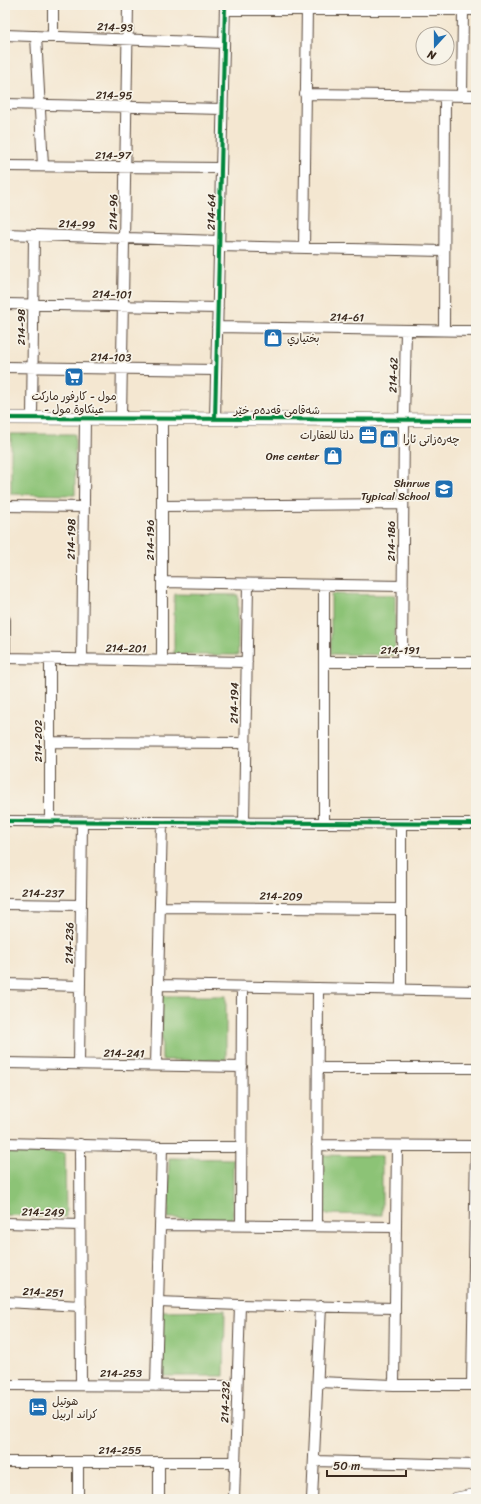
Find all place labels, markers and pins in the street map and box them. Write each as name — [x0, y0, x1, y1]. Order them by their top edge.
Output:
shop icon: بختياري — [262, 327, 284, 349]
place label: بختياري — [287, 329, 320, 348]
supermarket icon: مول - كارفور ماركت - عينكاوة مول — [63, 366, 85, 388]
place label: مول - كارفور ماركت - عينكاوة مول — [31, 387, 117, 419]
office icon: دلتا للعقارات — [357, 424, 379, 446]
place label: دلتا للعقارات — [300, 426, 354, 445]
shop icon: چەرەزاتی ئارا — [378, 428, 400, 450]
place label: چەرەزاتی ئارا — [403, 430, 460, 449]
shop icon: One center — [322, 445, 344, 467]
place label: One center — [266, 447, 320, 466]
place label: Shnrwe Typical School — [361, 474, 431, 506]
school or university icon: Shnrwe Typical School — [433, 478, 455, 500]
place label: هوتيل كراند اربيل — [52, 1392, 98, 1424]
hotel icon: هوتيل كراند اربيل — [27, 1396, 49, 1418]

